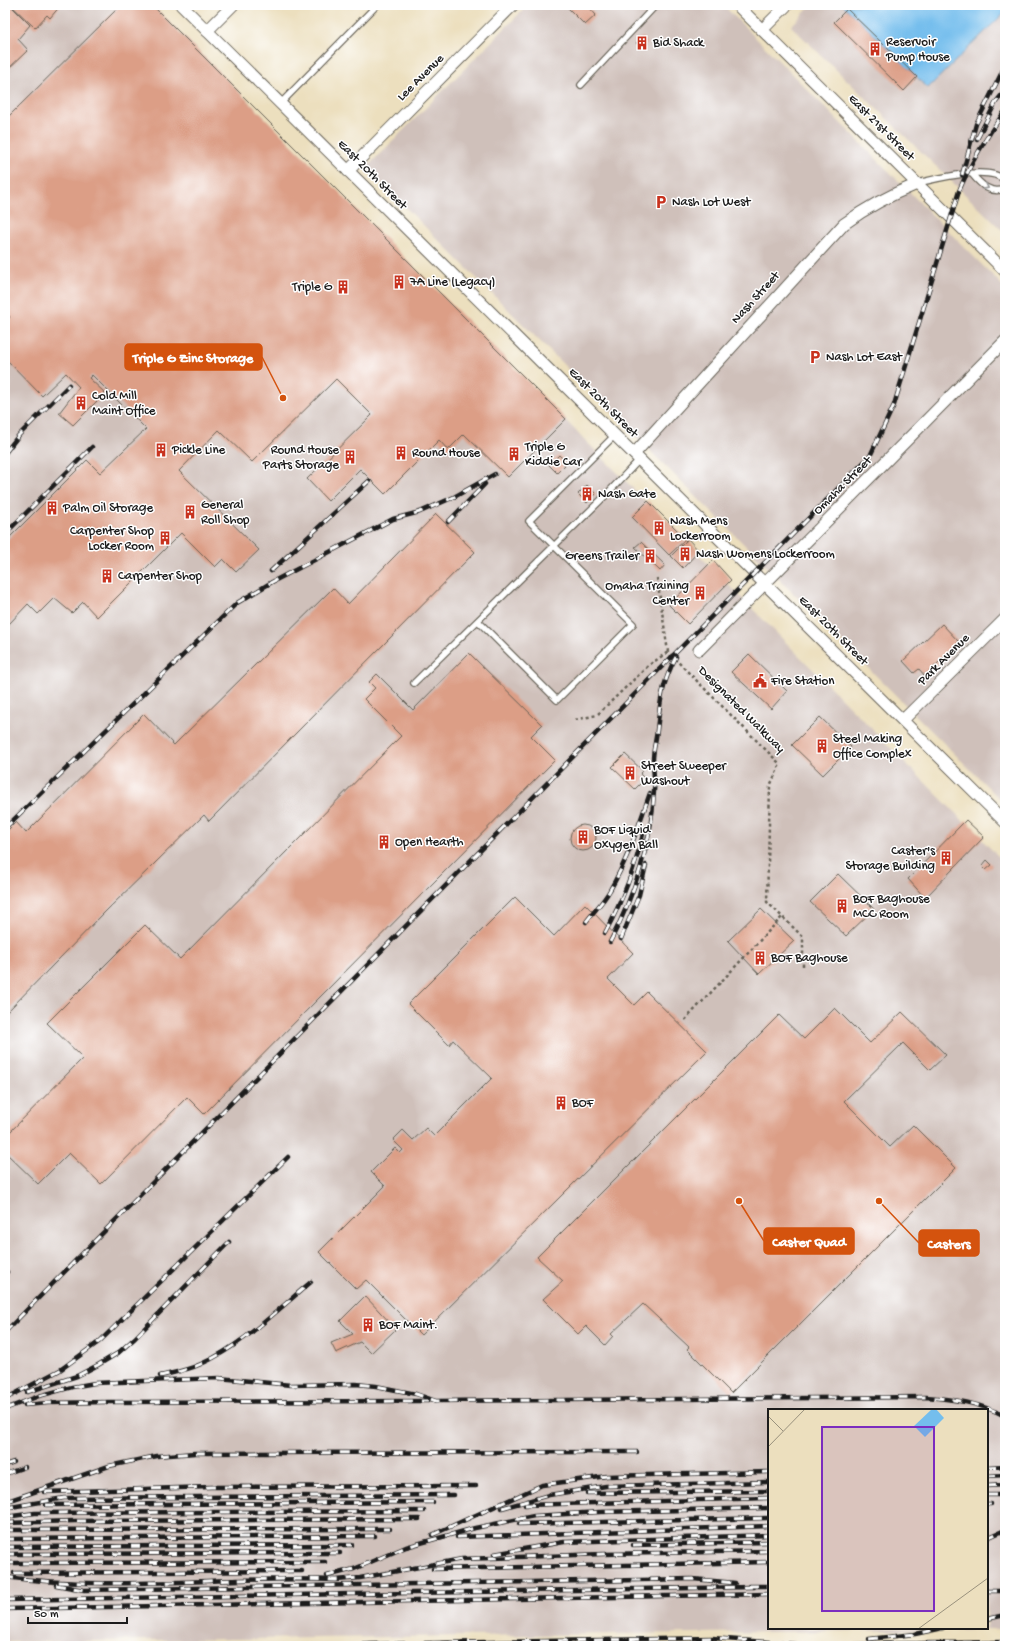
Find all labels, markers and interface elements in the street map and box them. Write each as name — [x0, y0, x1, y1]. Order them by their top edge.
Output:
building icon: Bid Shack — [634, 35, 650, 51]
place label: Reservoir Pump House — [885, 35, 950, 65]
place label: Bid Shack — [652, 36, 705, 51]
building icon: Reservoir Pump House — [867, 41, 883, 57]
street label: Lee Avenue — [394, 51, 448, 105]
street label: East 21st Street — [845, 92, 919, 166]
street label: East 20th Street — [334, 137, 411, 214]
one-way arrow — [982, 182, 989, 190]
parking icon: Nash Lot West — [653, 194, 669, 210]
place label: Nash Lot West — [672, 195, 752, 210]
street label: Nash Street — [729, 267, 785, 327]
building icon: 7A Line (Legacy) — [391, 274, 407, 290]
place label: 7A Line (Legacy) — [409, 275, 495, 290]
building icon: Triple G — [335, 279, 351, 295]
place label: Triple G — [291, 280, 333, 295]
callout: Triple G Zinc Storage — [125, 344, 262, 370]
parking icon: Nash Lot East — [807, 349, 823, 365]
place label: Nash Lot East — [826, 350, 904, 365]
text: Triple G Zinc Storage — [132, 351, 254, 368]
street label: East 20th Street — [565, 365, 642, 442]
place label: Cold Mill Maint Office — [92, 389, 156, 419]
building icon: Cold Mill Maint Office — [73, 395, 89, 411]
place label: Triple G Kiddie Car — [524, 440, 583, 470]
building icon: Pickle Line — [153, 442, 169, 458]
place label: Pickle Line — [171, 443, 226, 458]
place label: Round House Parts Storage — [262, 443, 339, 473]
building icon: Round House — [393, 445, 409, 461]
place label: Round House — [412, 446, 481, 461]
building icon: Triple G Kiddie Car — [506, 446, 522, 462]
building icon: Round House Parts Storage — [342, 449, 358, 465]
street label: Omaha Street — [811, 453, 876, 518]
building icon: Nash Gate — [579, 486, 595, 502]
place label: Nash Gate — [598, 487, 656, 502]
place label: General Roll Shop — [201, 498, 250, 528]
building icon: Palm Oil Storage — [44, 500, 60, 516]
place label: Palm Oil Storage — [62, 501, 153, 516]
building icon: General Roll Shop — [182, 504, 198, 520]
place label: Nash Mens Lockerroom — [670, 514, 730, 544]
building icon: Nash Mens Lockerroom — [651, 520, 667, 536]
place label: Carpenter Shop Locker Room — [70, 524, 155, 554]
building icon: Carpenter Shop Locker Room — [157, 530, 173, 546]
building icon: Nash Womens Lockerroom — [677, 546, 693, 562]
place label: Nash Womens Lockerroom — [696, 547, 835, 562]
building icon: Greens Trailer — [642, 548, 658, 564]
place label: Greens Trailer — [565, 549, 640, 564]
building icon: Carpenter Shop — [99, 568, 115, 584]
place label: Carpenter Shop — [118, 569, 203, 584]
place label: Omaha Training Center — [605, 579, 690, 609]
building icon: Omaha Training Center — [692, 585, 708, 601]
street label: East 20th Street — [795, 593, 872, 670]
street label: Park Avenue — [914, 631, 973, 690]
street label: Designated Walkway — [694, 663, 788, 757]
public building icon: Fire Station — [752, 673, 768, 689]
place label: Fire Station — [770, 674, 835, 689]
place label: Steel Making Office Complex — [833, 732, 912, 762]
building icon: Steel Making Office Complex — [814, 738, 830, 754]
place label: Street Sweeper Washout — [641, 759, 727, 789]
building icon: Street Sweeper Washout — [622, 765, 638, 781]
place label: BOF Liquid Oxygen Ball — [593, 823, 658, 853]
building icon: BOF Liquid Oxygen Ball — [575, 829, 591, 845]
building icon: Open Hearth — [376, 834, 392, 850]
place label: Open Hearth — [395, 835, 463, 850]
place label: Caster's Storage Building — [845, 844, 936, 874]
building icon: Caster's Storage Building — [938, 850, 954, 866]
place label: BOF Baghouse MCC Room — [852, 892, 930, 922]
building icon: BOF Baghouse MCC Room — [834, 898, 850, 914]
building icon: BOF Baghouse — [752, 950, 768, 966]
place label: BOF Baghouse — [770, 951, 848, 966]
building icon: BOF — [553, 1095, 569, 1111]
place label: BOF — [571, 1096, 594, 1111]
callout: Caster Quad — [764, 1228, 854, 1254]
callout: Casters — [919, 1230, 979, 1256]
text: Caster Quad — [771, 1235, 848, 1252]
text: Casters — [926, 1237, 972, 1254]
building icon: BOF Maint. — [360, 1317, 376, 1333]
place label: BOF Maint. — [378, 1318, 438, 1333]
inset map — [768, 1409, 988, 1629]
scale bar — [28, 1599, 127, 1625]
text: 50 m — [34, 1608, 59, 1622]

